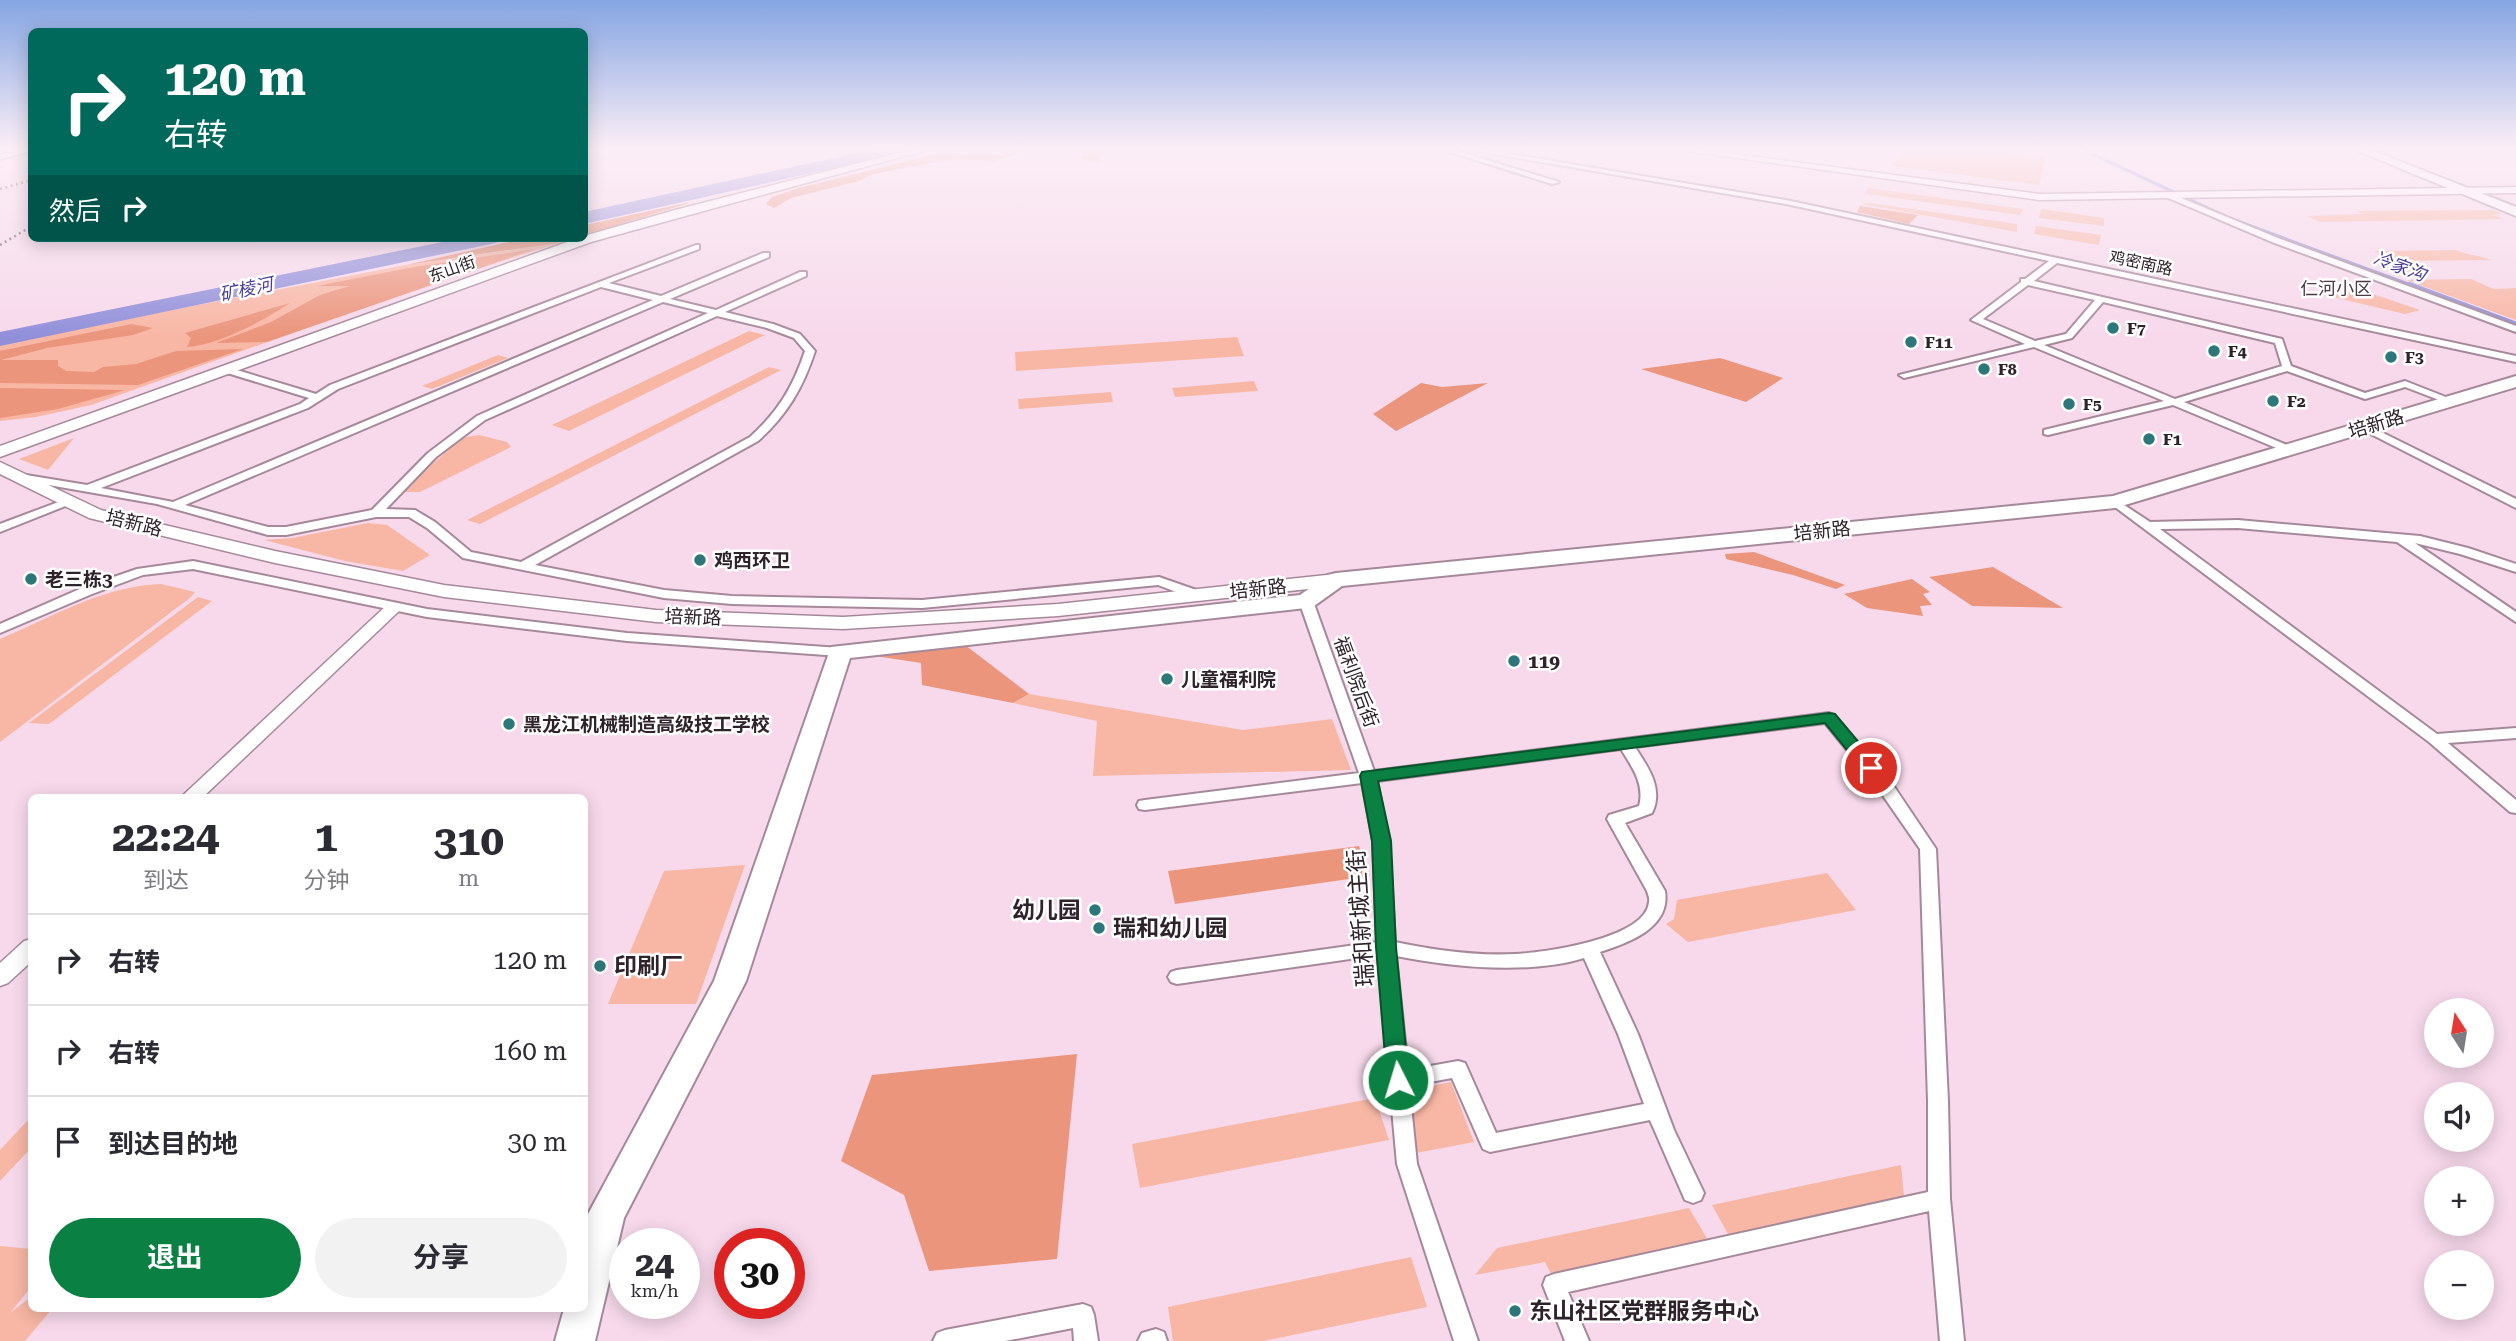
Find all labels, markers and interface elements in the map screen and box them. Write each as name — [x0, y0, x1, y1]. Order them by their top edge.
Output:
text: 120 m — [164, 50, 306, 107]
icon: right — [49, 56, 140, 147]
text: 右转 — [164, 116, 228, 154]
icon: right — [115, 189, 153, 227]
text: 然后 — [49, 196, 101, 226]
street label: 鸡密南路 — [2108, 247, 2174, 279]
water label: 冷家沟 — [2371, 247, 2431, 286]
street label: 东山街 — [426, 252, 478, 286]
water label: 矿棱河 — [217, 272, 278, 305]
district label: 仁河小区 — [2300, 278, 2372, 299]
place label: F7 — [2127, 319, 2146, 338]
marker: F7 — [2105, 320, 2121, 336]
place label: F11 — [1925, 333, 1953, 352]
marker: F11 — [1903, 334, 1919, 350]
place label: F4 — [2228, 342, 2247, 361]
marker: F4 — [2206, 343, 2222, 359]
place label: F3 — [2405, 348, 2424, 367]
marker: F3 — [2383, 349, 2399, 365]
place label: F8 — [1998, 360, 2017, 379]
marker: F8 — [1976, 361, 1992, 377]
place label: F2 — [2287, 392, 2306, 411]
marker: F2 — [2265, 393, 2281, 409]
place label: F5 — [2083, 395, 2102, 414]
marker: F5 — [2061, 396, 2077, 412]
street label: 培新路 — [2345, 405, 2407, 443]
place label: F1 — [2163, 430, 2182, 449]
marker: F1 — [2141, 431, 2157, 447]
street label: 培新路 — [104, 505, 164, 541]
street label: 培新路 — [1792, 517, 1852, 545]
place label: 鸡西环卫 — [714, 549, 790, 572]
marker: 鸡西环卫 — [692, 552, 708, 568]
place label: 老三栋3 — [45, 568, 113, 591]
marker: 老三栋3 — [23, 571, 39, 587]
street label: 培新路 — [1228, 575, 1288, 603]
street label: 培新路 — [664, 605, 722, 629]
street label: 福利院后街 — [1329, 633, 1383, 731]
place label: 119 — [1528, 650, 1560, 673]
marker: 119 — [1506, 653, 1522, 669]
place label: 儿童福利院 — [1181, 668, 1276, 691]
marker: 儿童福利院 — [1159, 671, 1175, 687]
place label: 黑龙江机械制造高级技工学校 — [523, 713, 770, 736]
marker: 黑龙江机械制造高级技工学校 — [501, 716, 517, 732]
pin — [1841, 738, 1901, 798]
icon: arrive — [1852, 749, 1890, 787]
text: 22:24 — [112, 812, 219, 861]
text: 1 — [315, 812, 338, 861]
text: 310 — [433, 816, 504, 865]
street label: 瑞和新城主街 — [1343, 848, 1379, 988]
text: m — [458, 865, 479, 892]
text: 到达 — [143, 867, 189, 894]
text: 分钟 — [303, 867, 349, 894]
place label: 幼儿园 — [1012, 897, 1081, 924]
marker: 幼儿园 — [1087, 902, 1103, 918]
place label: 瑞和幼儿园 — [1113, 915, 1228, 942]
marker: 瑞和幼儿园 — [1091, 920, 1107, 936]
icon: right — [49, 941, 87, 979]
text: 120 m — [493, 945, 567, 975]
text: 右转 — [108, 947, 160, 977]
place label: 印刷厂 — [614, 953, 683, 980]
marker: 印刷厂 — [592, 958, 608, 974]
north arrow — [2424, 998, 2494, 1068]
map controls — [2424, 998, 2494, 1320]
icon: right — [49, 1032, 87, 1070]
text: 160 m — [493, 1036, 567, 1066]
text: 右转 — [108, 1038, 160, 1068]
position arrow — [1361, 1043, 1435, 1117]
button: sound — [2424, 1082, 2494, 1152]
icon: arrive — [49, 1123, 87, 1161]
text: 30 m — [508, 1127, 567, 1157]
text: 到达目的地 — [108, 1129, 238, 1159]
button: + — [2424, 1166, 2494, 1236]
button: 退出 — [49, 1218, 301, 1298]
button: 分享 — [315, 1218, 567, 1298]
speed limit sign: 30 — [714, 1228, 805, 1319]
text: 24 — [635, 1244, 674, 1285]
button: − — [2424, 1250, 2494, 1320]
text: km/h — [630, 1280, 679, 1301]
place label: 东山社区党群服务中心 — [1529, 1298, 1759, 1325]
marker: 东山社区党群服务中心 — [1507, 1303, 1523, 1319]

